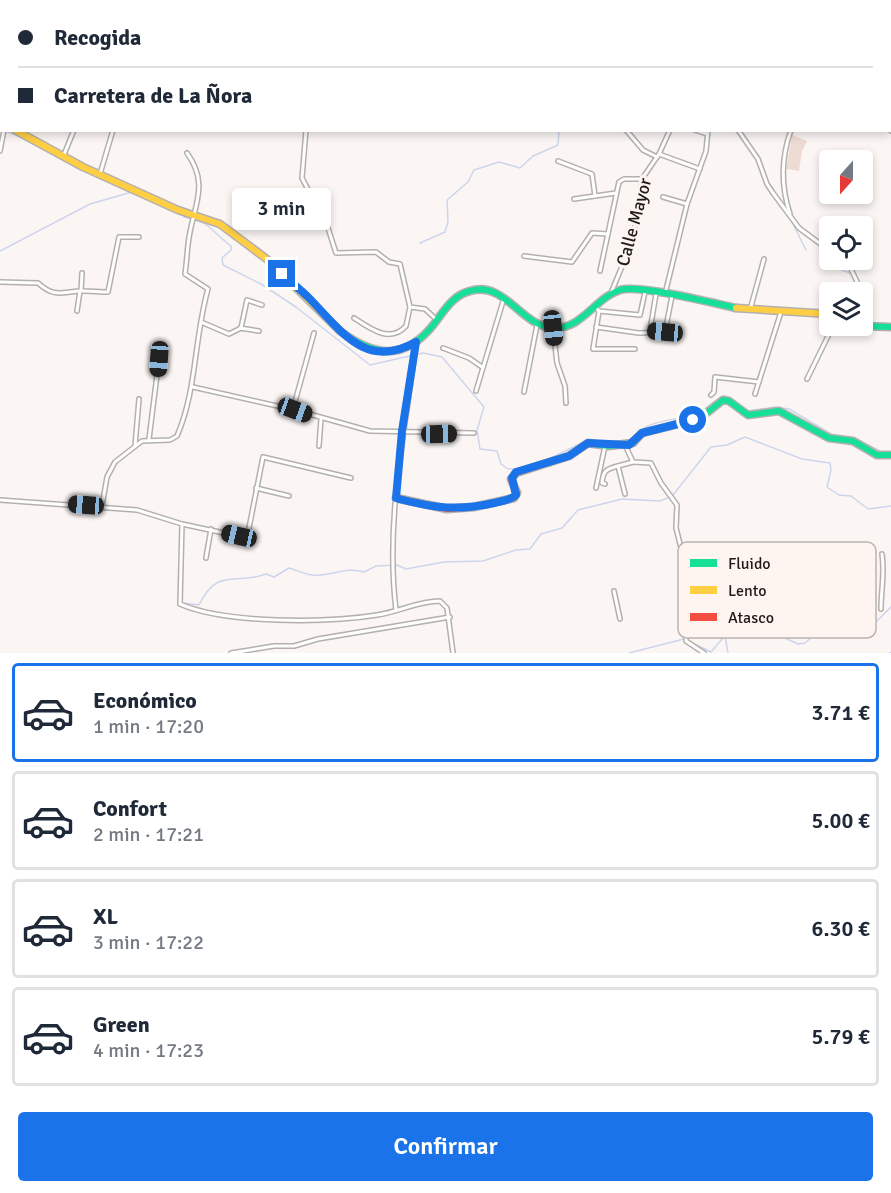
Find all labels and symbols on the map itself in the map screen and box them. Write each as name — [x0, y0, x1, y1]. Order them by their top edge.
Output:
north arrow — [819, 150, 873, 204]
street label: Calle Mayor — [612, 175, 656, 269]
callout: 3 min — [232, 187, 332, 229]
route end — [268, 260, 295, 287]
car — [542, 309, 564, 347]
car — [646, 321, 684, 343]
car — [149, 340, 169, 378]
car — [275, 395, 315, 425]
route start — [679, 406, 706, 433]
car — [421, 425, 457, 443]
car — [67, 495, 105, 515]
car — [219, 523, 259, 549]
legend — [678, 542, 876, 638]
text: Fluido — [728, 554, 771, 574]
text: Lento — [728, 581, 766, 601]
text: Atasco — [728, 608, 774, 628]

